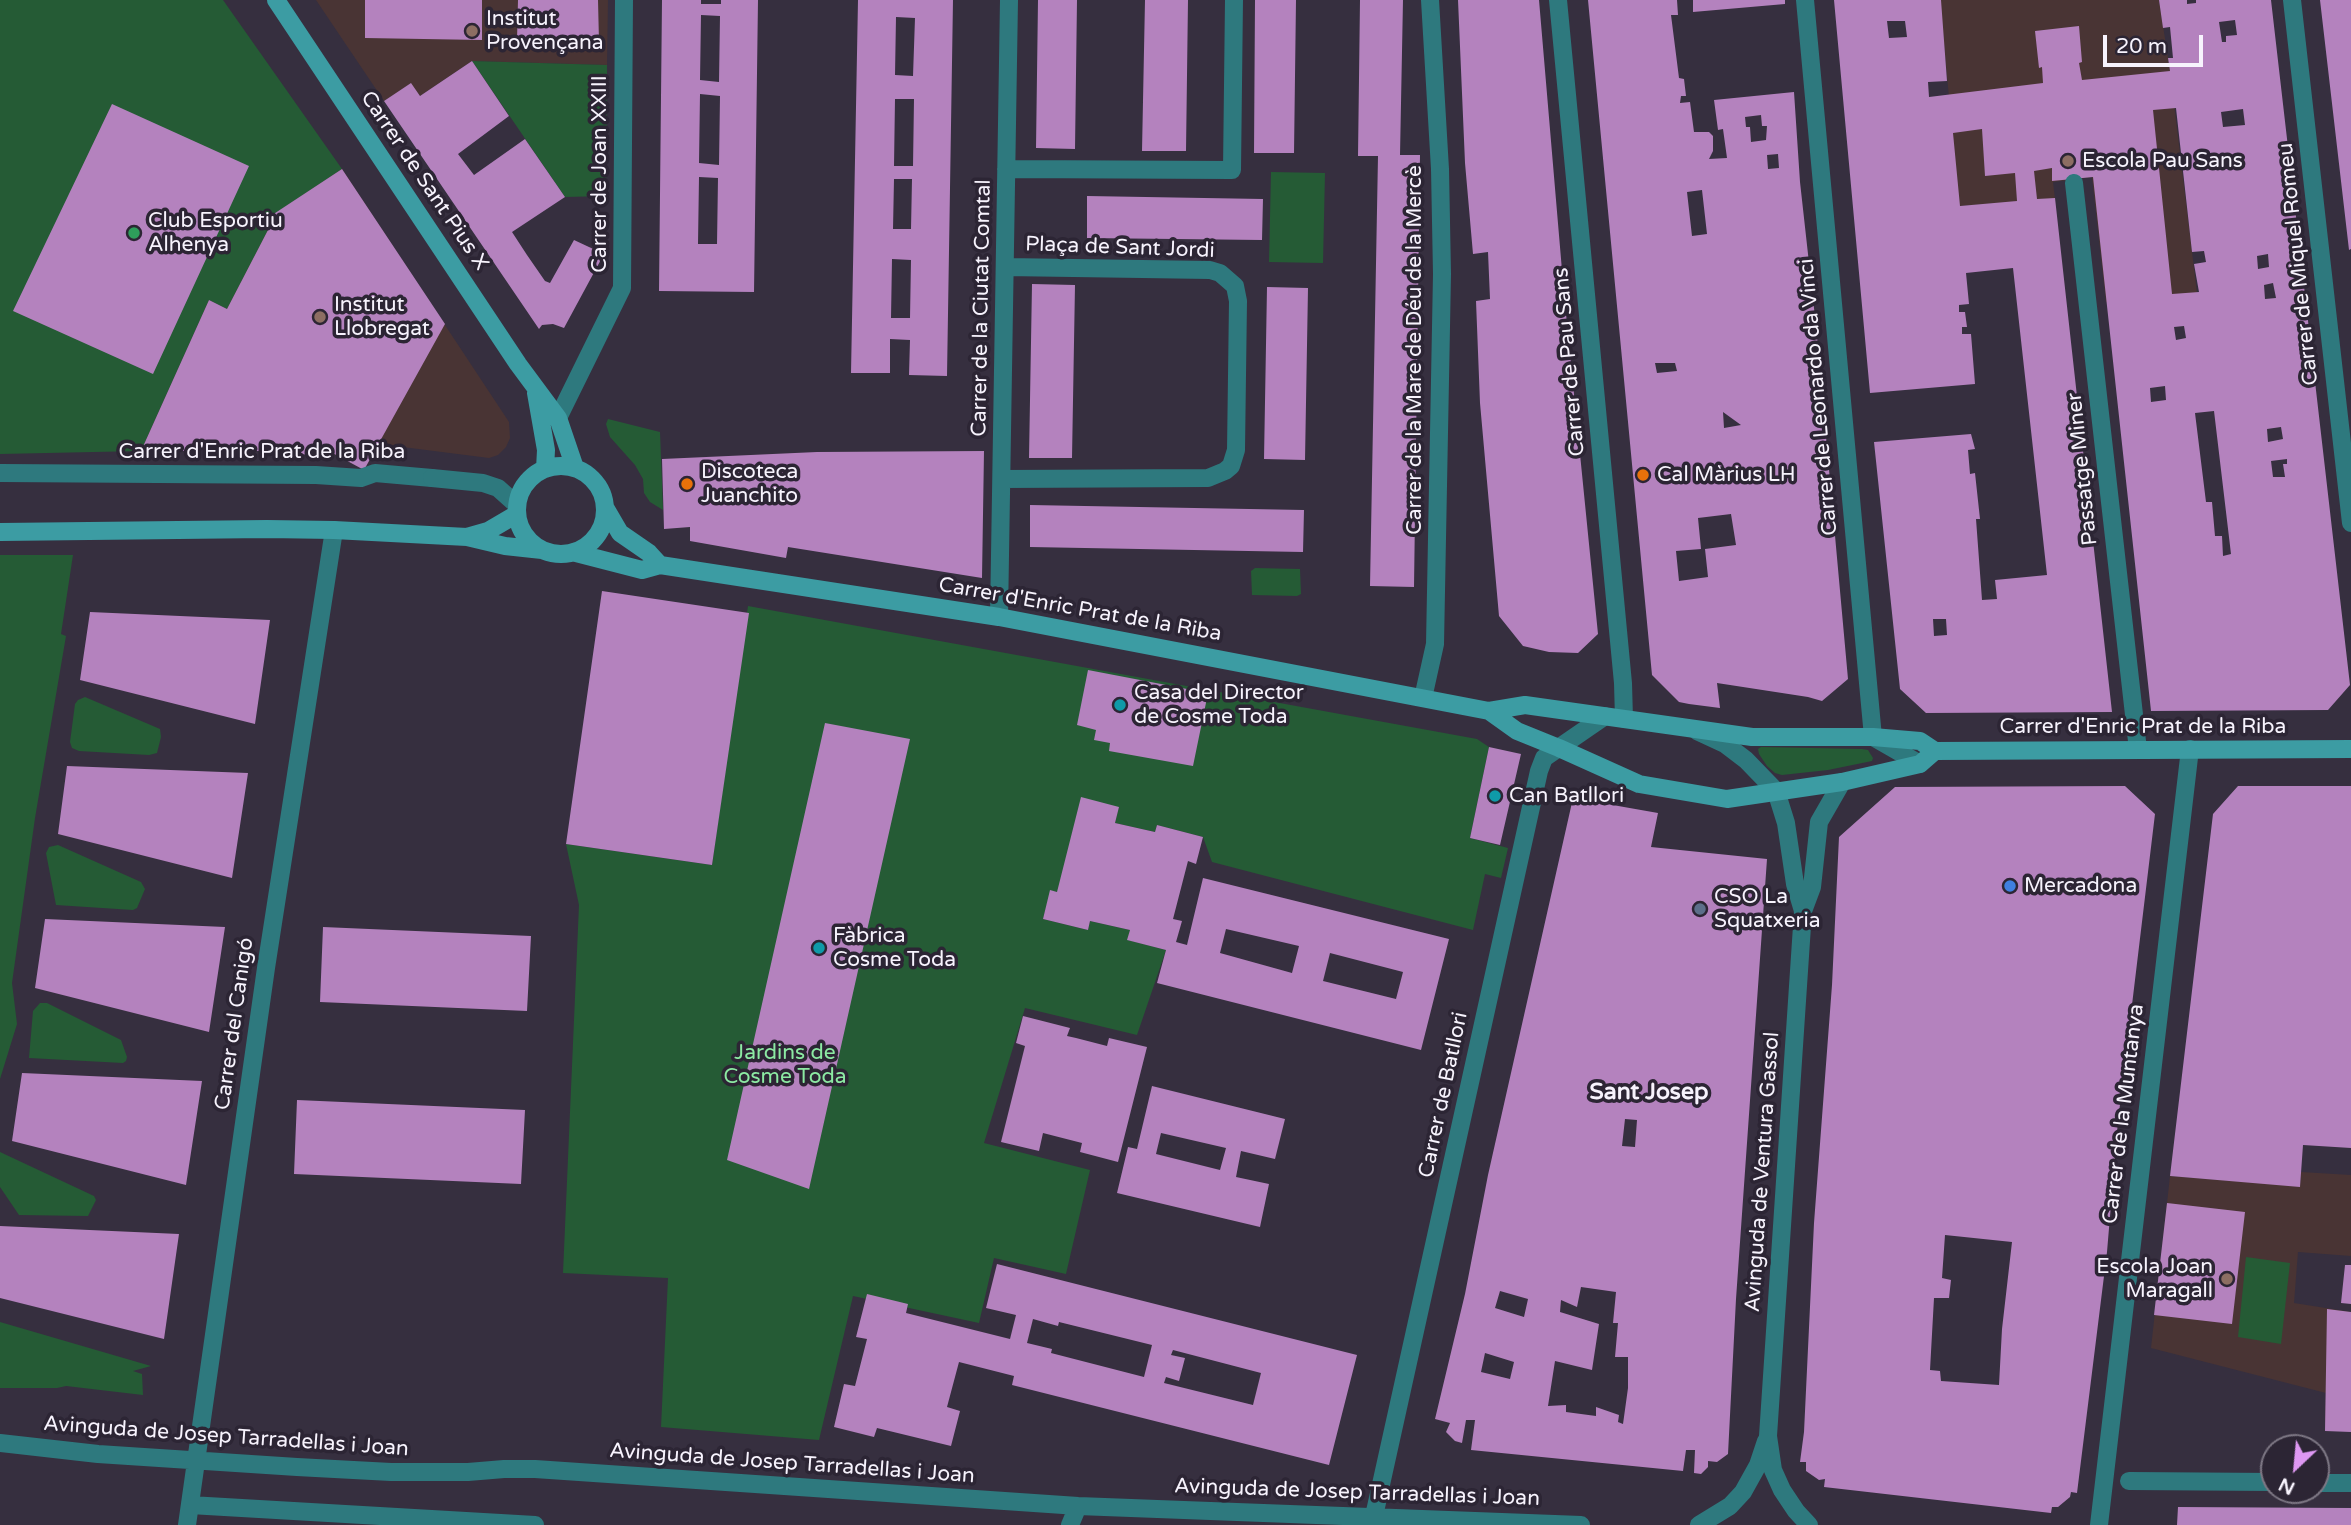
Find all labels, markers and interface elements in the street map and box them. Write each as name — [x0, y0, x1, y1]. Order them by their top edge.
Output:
place label: Institut Provençana — [486, 6, 604, 56]
scale bar — [2106, 21, 2206, 65]
marker: Institut Provençana — [464, 23, 480, 39]
text: 20 m — [2116, 34, 2167, 59]
street label: Carrer de Joan XXIII — [587, 75, 613, 273]
street label: Carrer de Sant Pius X — [355, 87, 493, 275]
street label: Carrer de Miquel Romeu — [2274, 141, 2324, 387]
place label: Escola Pau Sans — [2082, 148, 2243, 174]
marker: Escola Pau Sans — [2060, 153, 2076, 169]
street label: Carrer de la Mare de Déu de la Mercè — [1402, 165, 1428, 535]
street label: Carrer de la Ciutat Comtal — [967, 179, 997, 437]
place label: Club Esportiu Alhenya — [148, 208, 283, 258]
marker: Club Esportiu Alhenya — [126, 225, 142, 241]
street label: Plaça de Sant Jordi — [1025, 232, 1215, 264]
street label: Carrer de Leonardo da Vinci — [1794, 257, 1844, 537]
street label: Carrer de Pau Sans — [1549, 267, 1591, 457]
place label: Institut Llobregat — [334, 292, 430, 342]
marker: Institut Llobregat — [312, 309, 328, 325]
street label: Passatge Miner — [2062, 391, 2104, 547]
street label: Carrer d'Enric Prat de la Riba — [119, 439, 405, 465]
place label: Discoteca Juanchito — [701, 459, 798, 509]
place label: Cal Màrius LH — [1657, 462, 1796, 488]
marker: Cal Màrius LH — [1635, 467, 1651, 483]
marker: Discoteca Juanchito — [679, 476, 695, 492]
street label: Carrer d'Enric Prat de la Riba — [937, 573, 1223, 647]
place label: Casa del Director de Cosme Toda — [1134, 680, 1304, 730]
marker: Casa del Director de Cosme Toda — [1112, 697, 1128, 713]
street label: Carrer d'Enric Prat de la Riba — [2000, 714, 2286, 740]
place label: Can Batllori — [1509, 783, 1624, 809]
marker: Can Batllori — [1487, 788, 1503, 804]
place label: Mercadona — [2024, 873, 2137, 899]
marker: Mercadona — [2002, 878, 2018, 894]
place label: CSO La Squatxeria — [1714, 884, 1821, 934]
marker: CSO La Squatxeria — [1692, 901, 1708, 917]
place label: Fàbrica Cosme Toda — [833, 923, 956, 973]
street label: Carrer del Canigó — [210, 936, 260, 1112]
marker: Fàbrica Cosme Toda — [811, 940, 827, 956]
street label: Carrer de la Muntanya — [2098, 1003, 2150, 1225]
street label: Carrer de Batllori — [1414, 1010, 1474, 1180]
street label: Avinguda de Ventura Gassol — [1741, 1031, 1785, 1313]
park label: Jardins de Cosme Toda — [724, 1040, 846, 1090]
district label: Sant Josep — [1590, 1079, 1708, 1107]
place label: Escola Joan Maragall — [2096, 1254, 2213, 1304]
marker: Escola Joan Maragall — [2219, 1271, 2235, 1287]
street label: Avinguda de Josep Tarradellas i Joan — [43, 1412, 409, 1462]
north arrow — [2260, 1434, 2330, 1504]
street label: Avinguda de Josep Tarradellas i Joan — [609, 1439, 975, 1489]
text: N — [2275, 1473, 2298, 1499]
street label: Avinguda de Josep Tarradellas i Joan — [1174, 1474, 1540, 1512]

